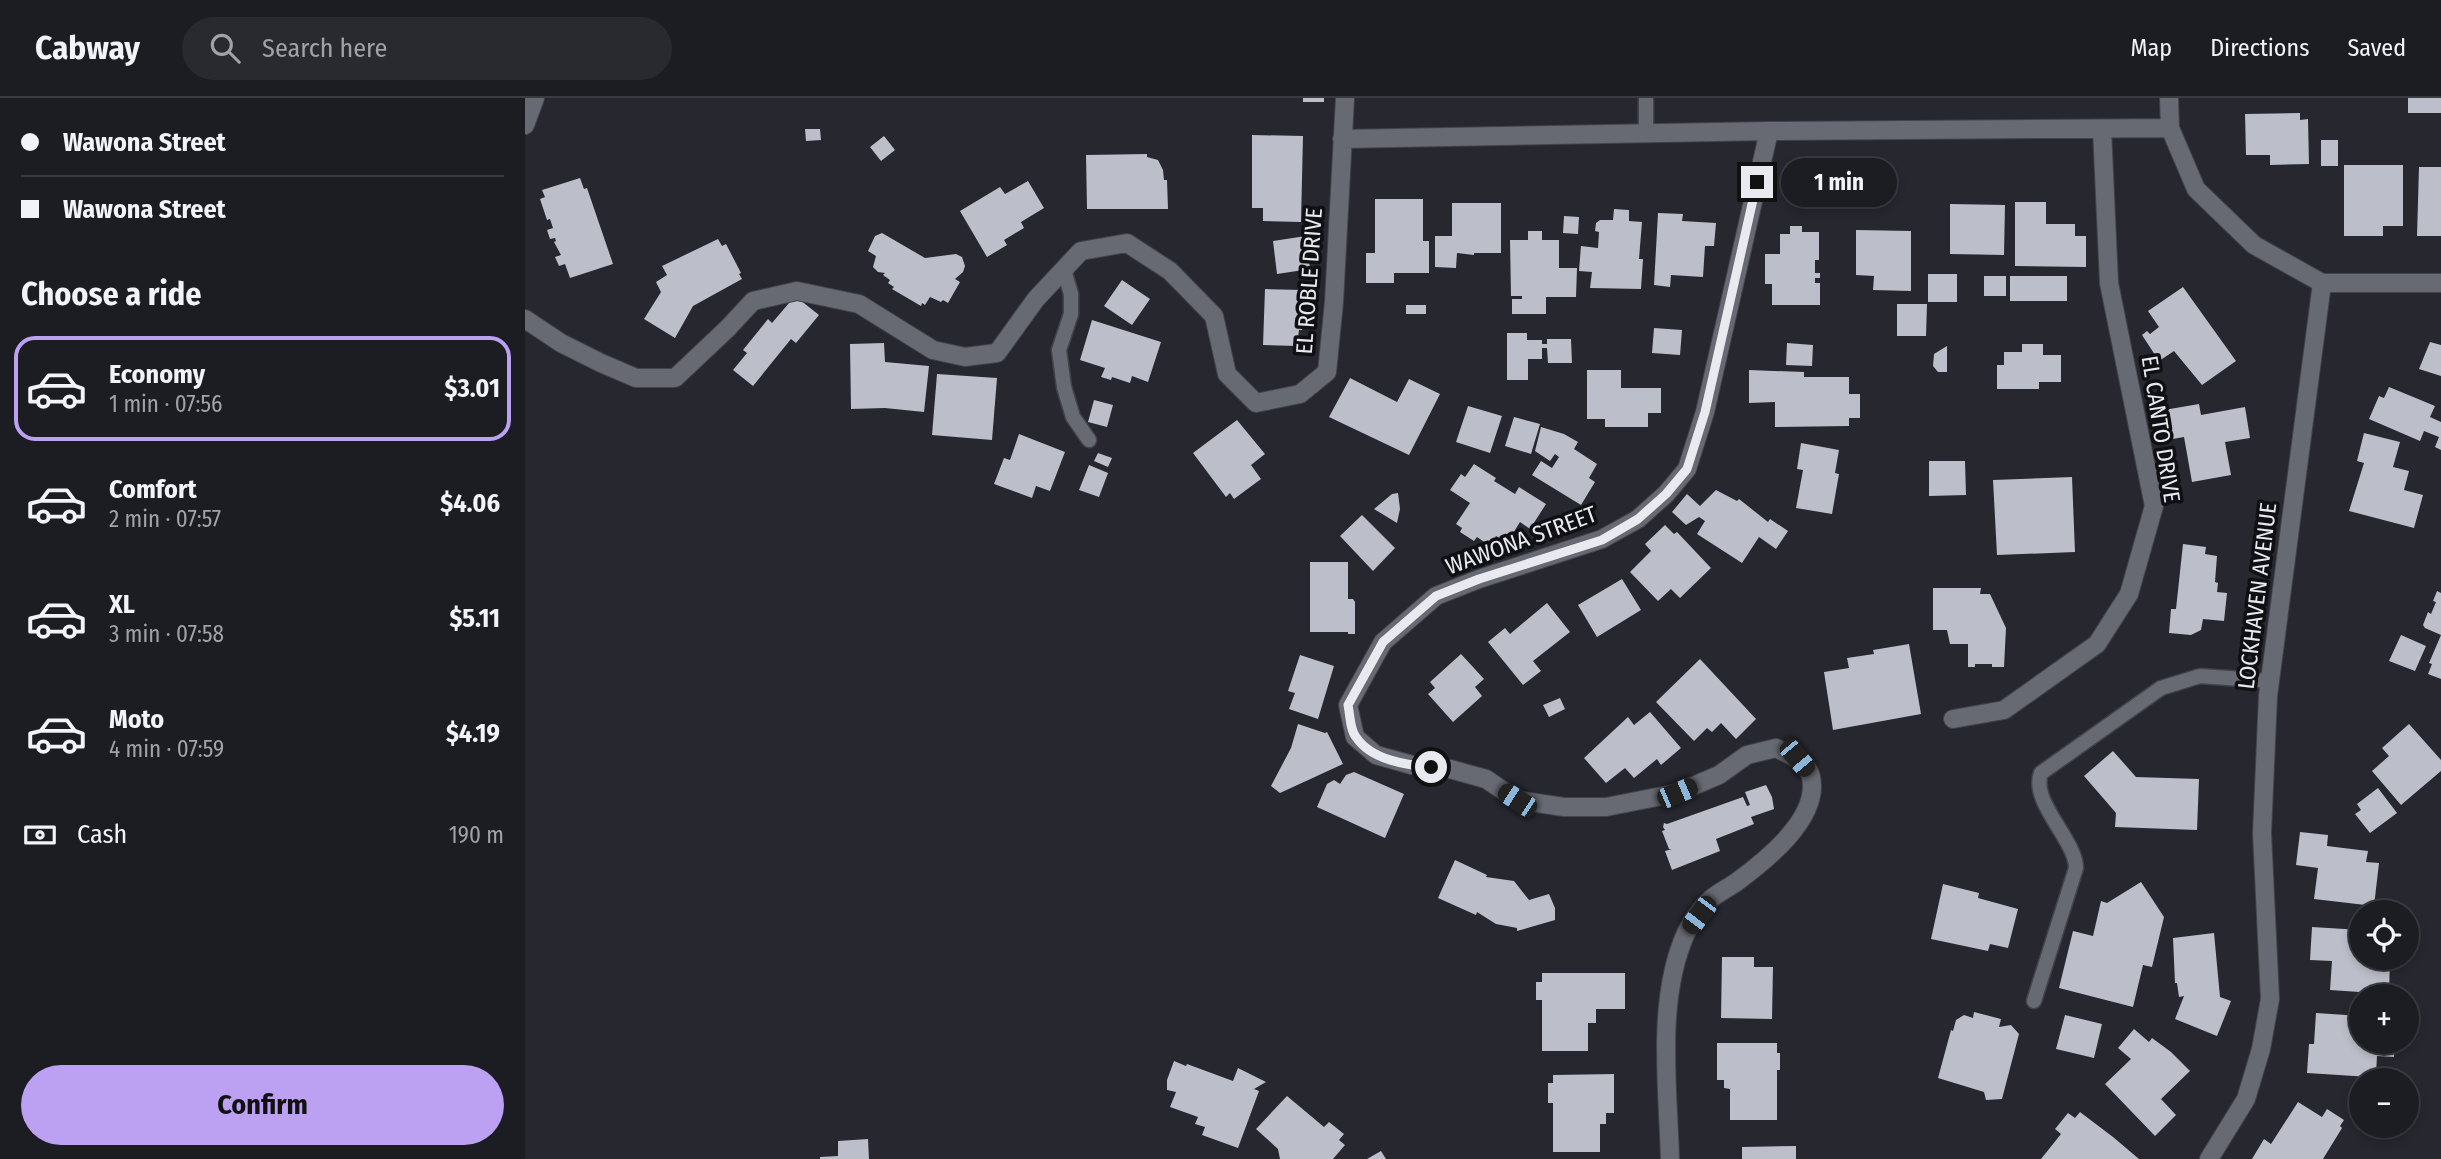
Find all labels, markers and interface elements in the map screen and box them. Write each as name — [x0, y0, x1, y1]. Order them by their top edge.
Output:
search box — [182, 17, 672, 80]
text: Cabway — [35, 28, 140, 68]
icon: search — [206, 29, 244, 67]
text: Search here — [262, 33, 387, 64]
text: Map — [2131, 34, 2172, 62]
text: Directions — [2210, 34, 2309, 62]
text: Saved — [2347, 34, 2406, 62]
text: Wawona Street — [63, 127, 226, 158]
callout: 1 min — [1781, 158, 1897, 206]
route end — [1741, 166, 1773, 198]
text: 1 min — [1814, 168, 1864, 196]
text: Wawona Street — [63, 194, 226, 225]
street label: EL ROBLE DRIVE — [1290, 207, 1328, 355]
text: Choose a ride — [21, 275, 202, 313]
street label: EL CANTO DRIVE — [2136, 354, 2186, 504]
icon: car — [25, 357, 88, 420]
text: Economy — [109, 359, 205, 390]
text: $3.01 — [445, 373, 500, 404]
text: 1 min · 07:56 — [109, 390, 222, 418]
icon: car — [25, 472, 88, 535]
text: Comfort — [109, 474, 197, 505]
text: $4.06 — [440, 488, 500, 519]
street label: WAWONA STREET — [1442, 500, 1601, 580]
street label: LOCKHAVEN AVENUE — [2232, 501, 2282, 691]
text: 2 min · 07:57 — [109, 505, 221, 533]
icon: car — [25, 587, 88, 650]
text: XL — [109, 589, 135, 620]
text: $5.11 — [449, 603, 500, 634]
text: 3 min · 07:58 — [109, 620, 224, 648]
icon: car — [25, 702, 88, 765]
text: Moto — [109, 704, 164, 735]
text: $4.19 — [446, 718, 500, 749]
text: 4 min · 07:59 — [109, 735, 224, 763]
car — [1776, 735, 1819, 781]
route start — [1415, 751, 1447, 783]
car — [1654, 775, 1701, 811]
car — [1494, 780, 1541, 820]
icon: cash — [21, 816, 59, 854]
text: Cash — [77, 819, 127, 850]
text: 190 m — [449, 821, 504, 849]
car — [1678, 892, 1721, 938]
map controls — [2349, 900, 2419, 1138]
button: locate — [2349, 900, 2419, 970]
button: + — [2349, 984, 2419, 1054]
button: Confirm — [21, 1065, 504, 1145]
button: − — [2349, 1068, 2419, 1138]

